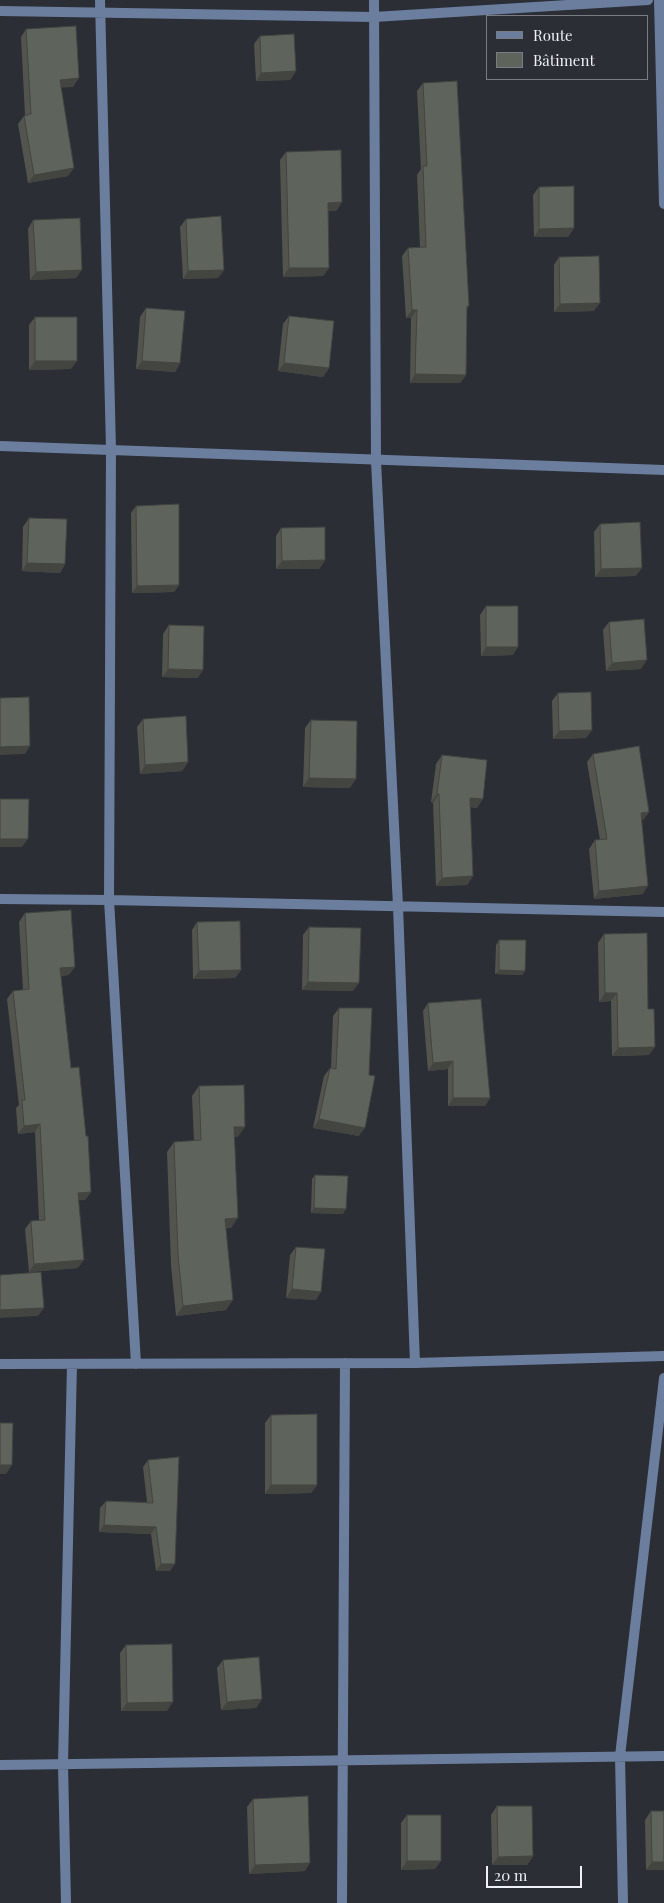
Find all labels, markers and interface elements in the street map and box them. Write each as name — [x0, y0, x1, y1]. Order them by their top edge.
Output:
legend — [487, 15, 649, 80]
text: Route — [533, 25, 573, 45]
text: Bâtiment — [533, 50, 595, 70]
scale bar — [489, 1856, 585, 1888]
text: 20 m — [494, 1865, 527, 1885]

